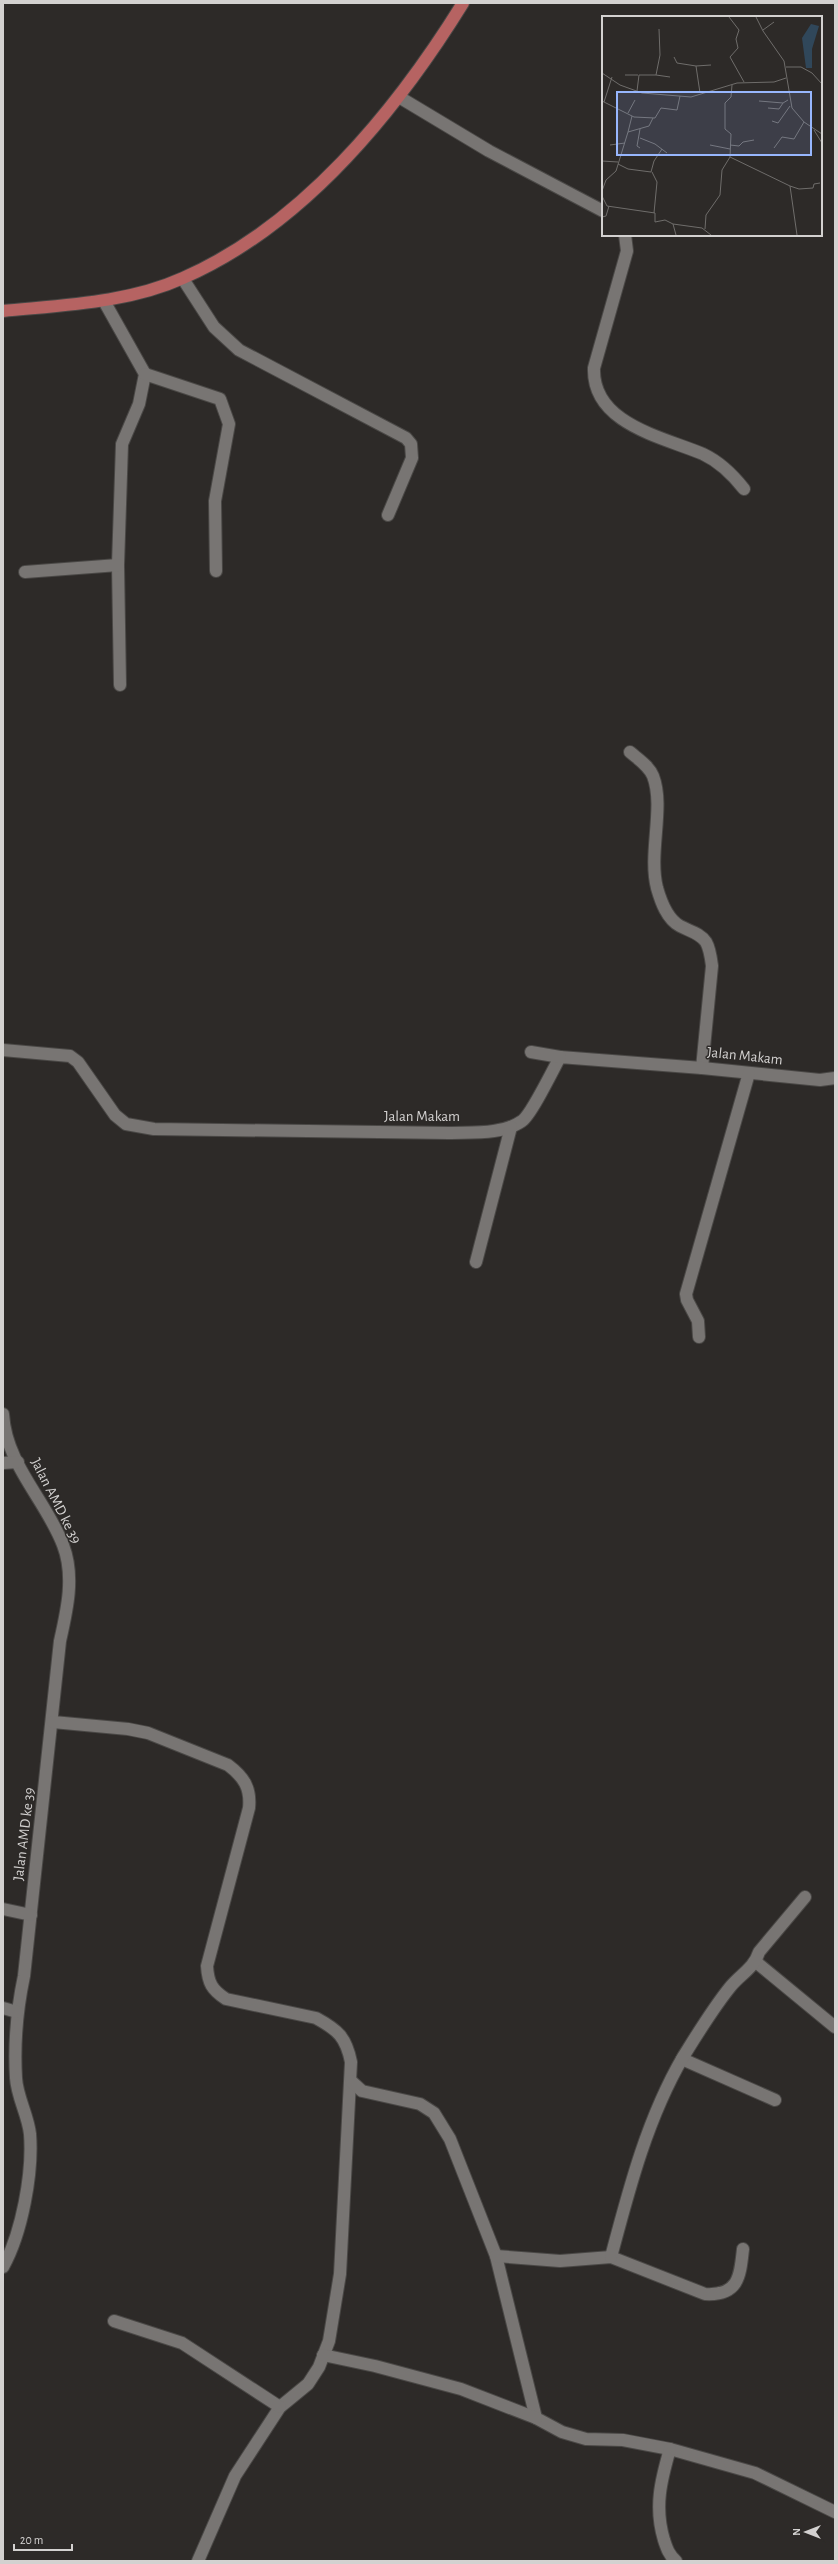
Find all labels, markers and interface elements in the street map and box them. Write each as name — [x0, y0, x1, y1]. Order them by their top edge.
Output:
inset map — [602, 16, 822, 236]
street label: Jalan Makam — [706, 1045, 784, 1067]
street label: Jalan Makam — [384, 1109, 460, 1124]
street label: Jalan AMD ke 39 — [28, 1456, 84, 1546]
street label: Jalan AMD ke 39 — [11, 1786, 37, 1882]
north arrow — [786, 2512, 826, 2552]
scale bar — [14, 2526, 72, 2552]
text: N — [791, 2528, 802, 2536]
text: 20 m — [20, 2534, 43, 2546]

